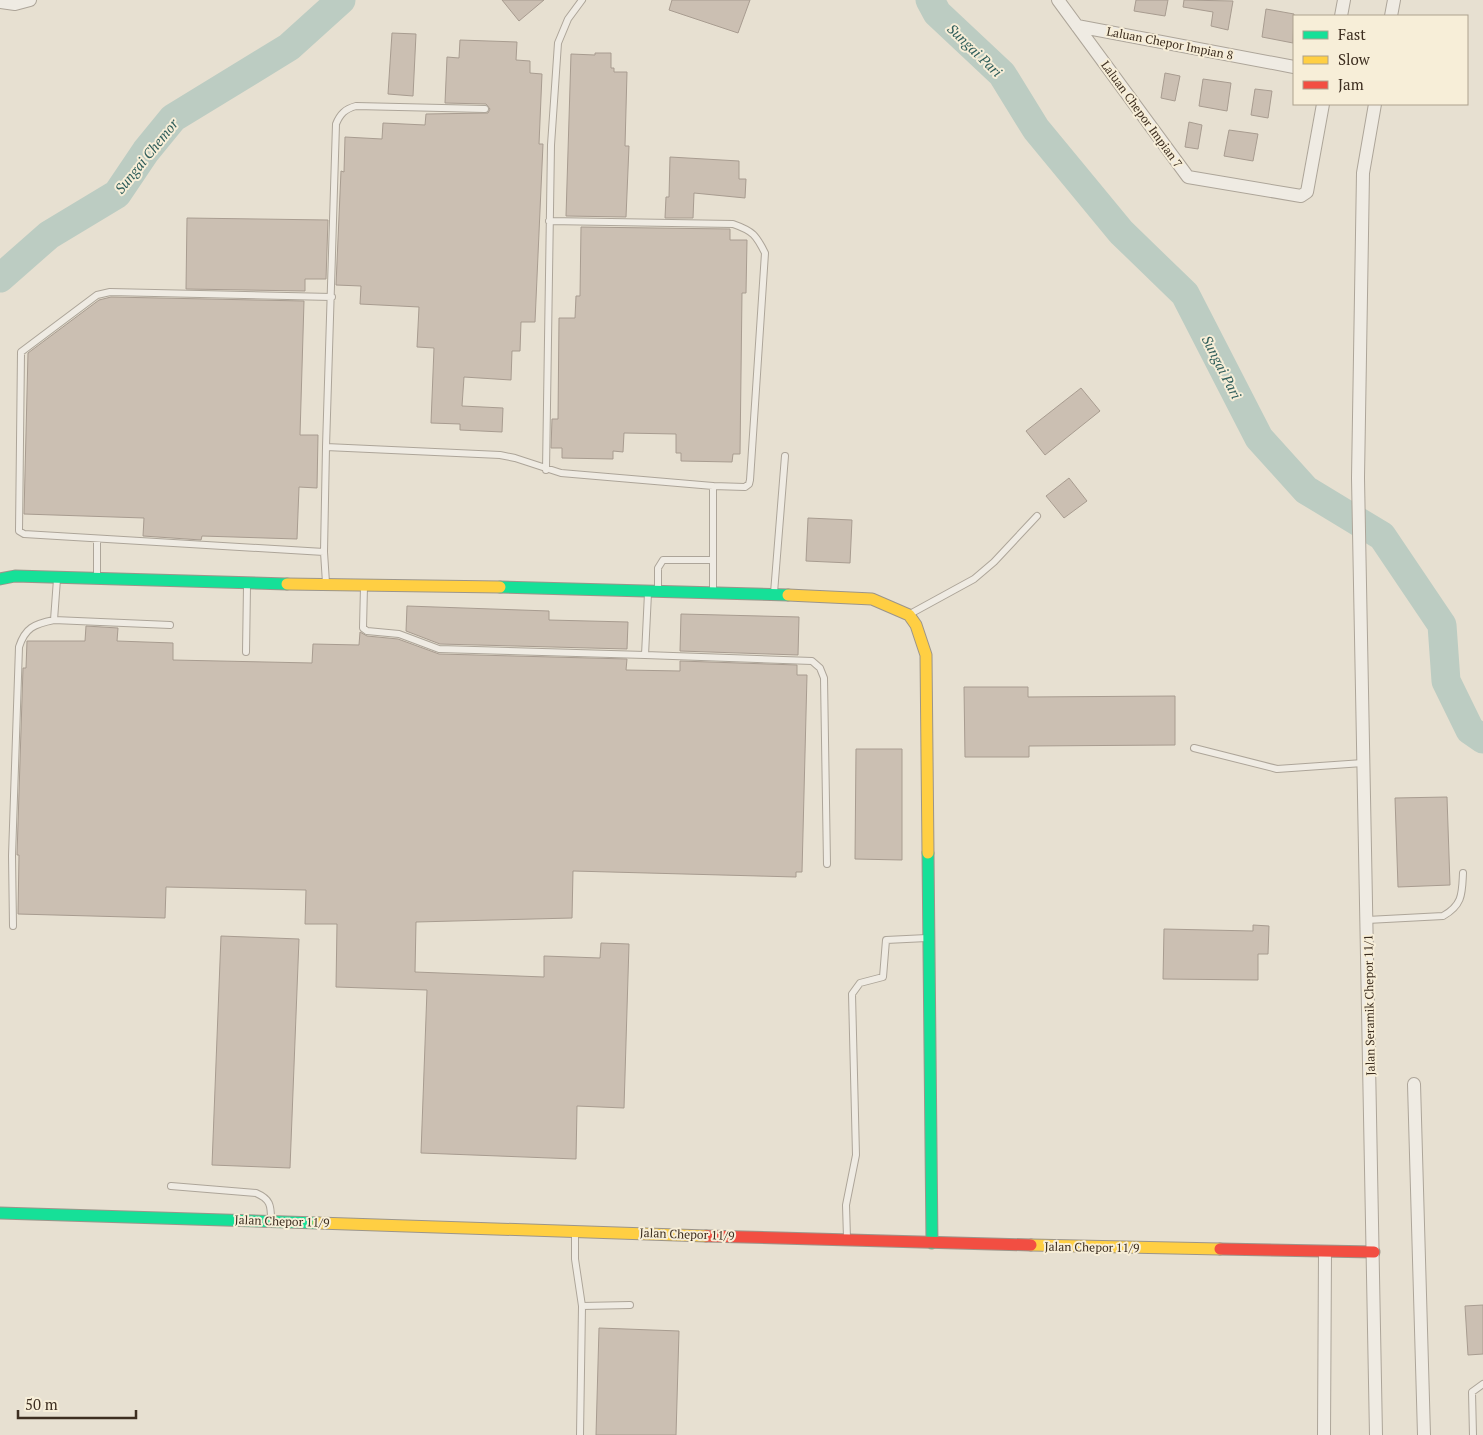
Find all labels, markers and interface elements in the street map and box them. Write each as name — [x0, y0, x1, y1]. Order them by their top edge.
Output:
legend — [1293, 15, 1468, 105]
water label: Sungai Pari — [944, 19, 1007, 81]
street label: Laluan Chepor Impian 8 — [1105, 23, 1235, 63]
text: Fast — [1338, 24, 1366, 44]
text: Slow — [1338, 49, 1371, 69]
street label: Laluan Chepor Impian 7 — [1098, 58, 1186, 170]
text: Jam — [1338, 74, 1364, 94]
water label: Sungai Chemor — [110, 114, 182, 197]
water label: Sungai Pari — [1198, 332, 1246, 402]
street label: Jalan Seramik Chepor 11/1 — [1360, 934, 1378, 1076]
street label: Jalan Chepor 11/9 — [234, 1212, 330, 1230]
street label: Jalan Chepor 11/9 — [639, 1225, 735, 1243]
street label: Jalan Chepor 11/9 — [1044, 1239, 1140, 1255]
scale bar — [18, 1388, 135, 1420]
text: 50 m — [25, 1394, 58, 1414]

